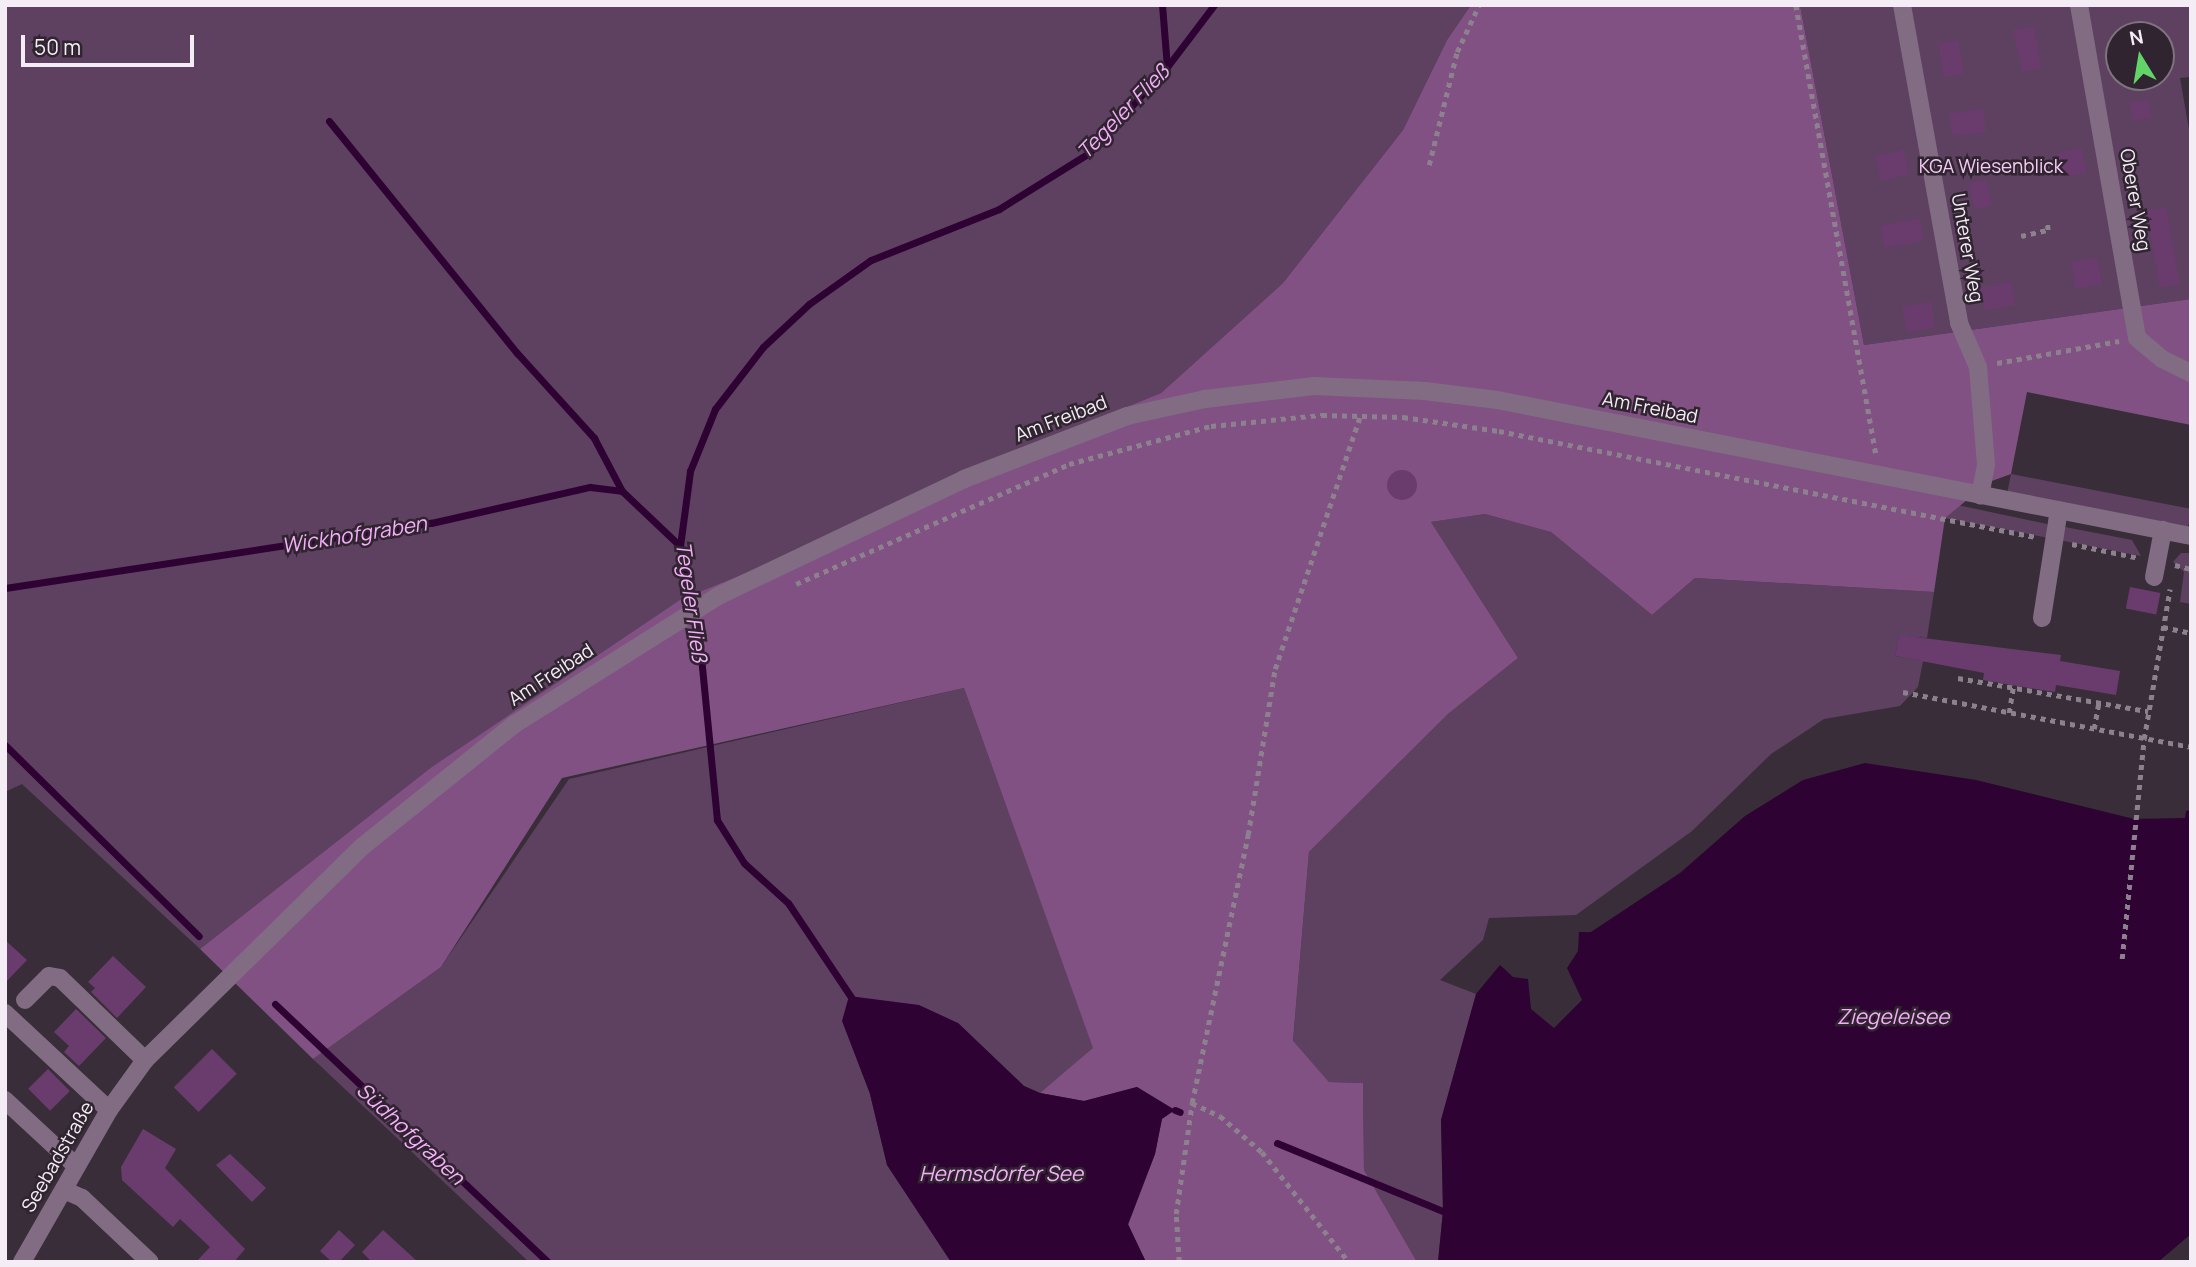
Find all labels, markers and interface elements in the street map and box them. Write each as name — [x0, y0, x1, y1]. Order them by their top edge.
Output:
scale bar — [24, 21, 198, 65]
north arrow — [2105, 21, 2175, 91]
text: N — [2127, 23, 2146, 51]
text: 50 m — [34, 33, 81, 61]
water label: Tegeler Fließ — [1072, 58, 1174, 164]
street label: Oberer Weg — [2115, 147, 2155, 253]
park label: KGA Wiesenblick — [1919, 156, 2063, 178]
street label: Unterer Weg — [1946, 192, 1988, 304]
street label: Am Freibad — [1600, 388, 1700, 428]
street label: Am Freibad — [1012, 391, 1110, 447]
water label: Wickhofgraben — [280, 510, 428, 558]
water label: Tegeler Fließ — [671, 540, 713, 664]
street label: Am Freibad — [504, 639, 598, 711]
water label: Ziegeleisee — [1837, 1003, 1949, 1029]
water label: Südhofgraben — [352, 1077, 470, 1189]
street label: Seebadstraße — [17, 1098, 99, 1216]
water label: Hermsdorfer See — [919, 1160, 1083, 1186]

